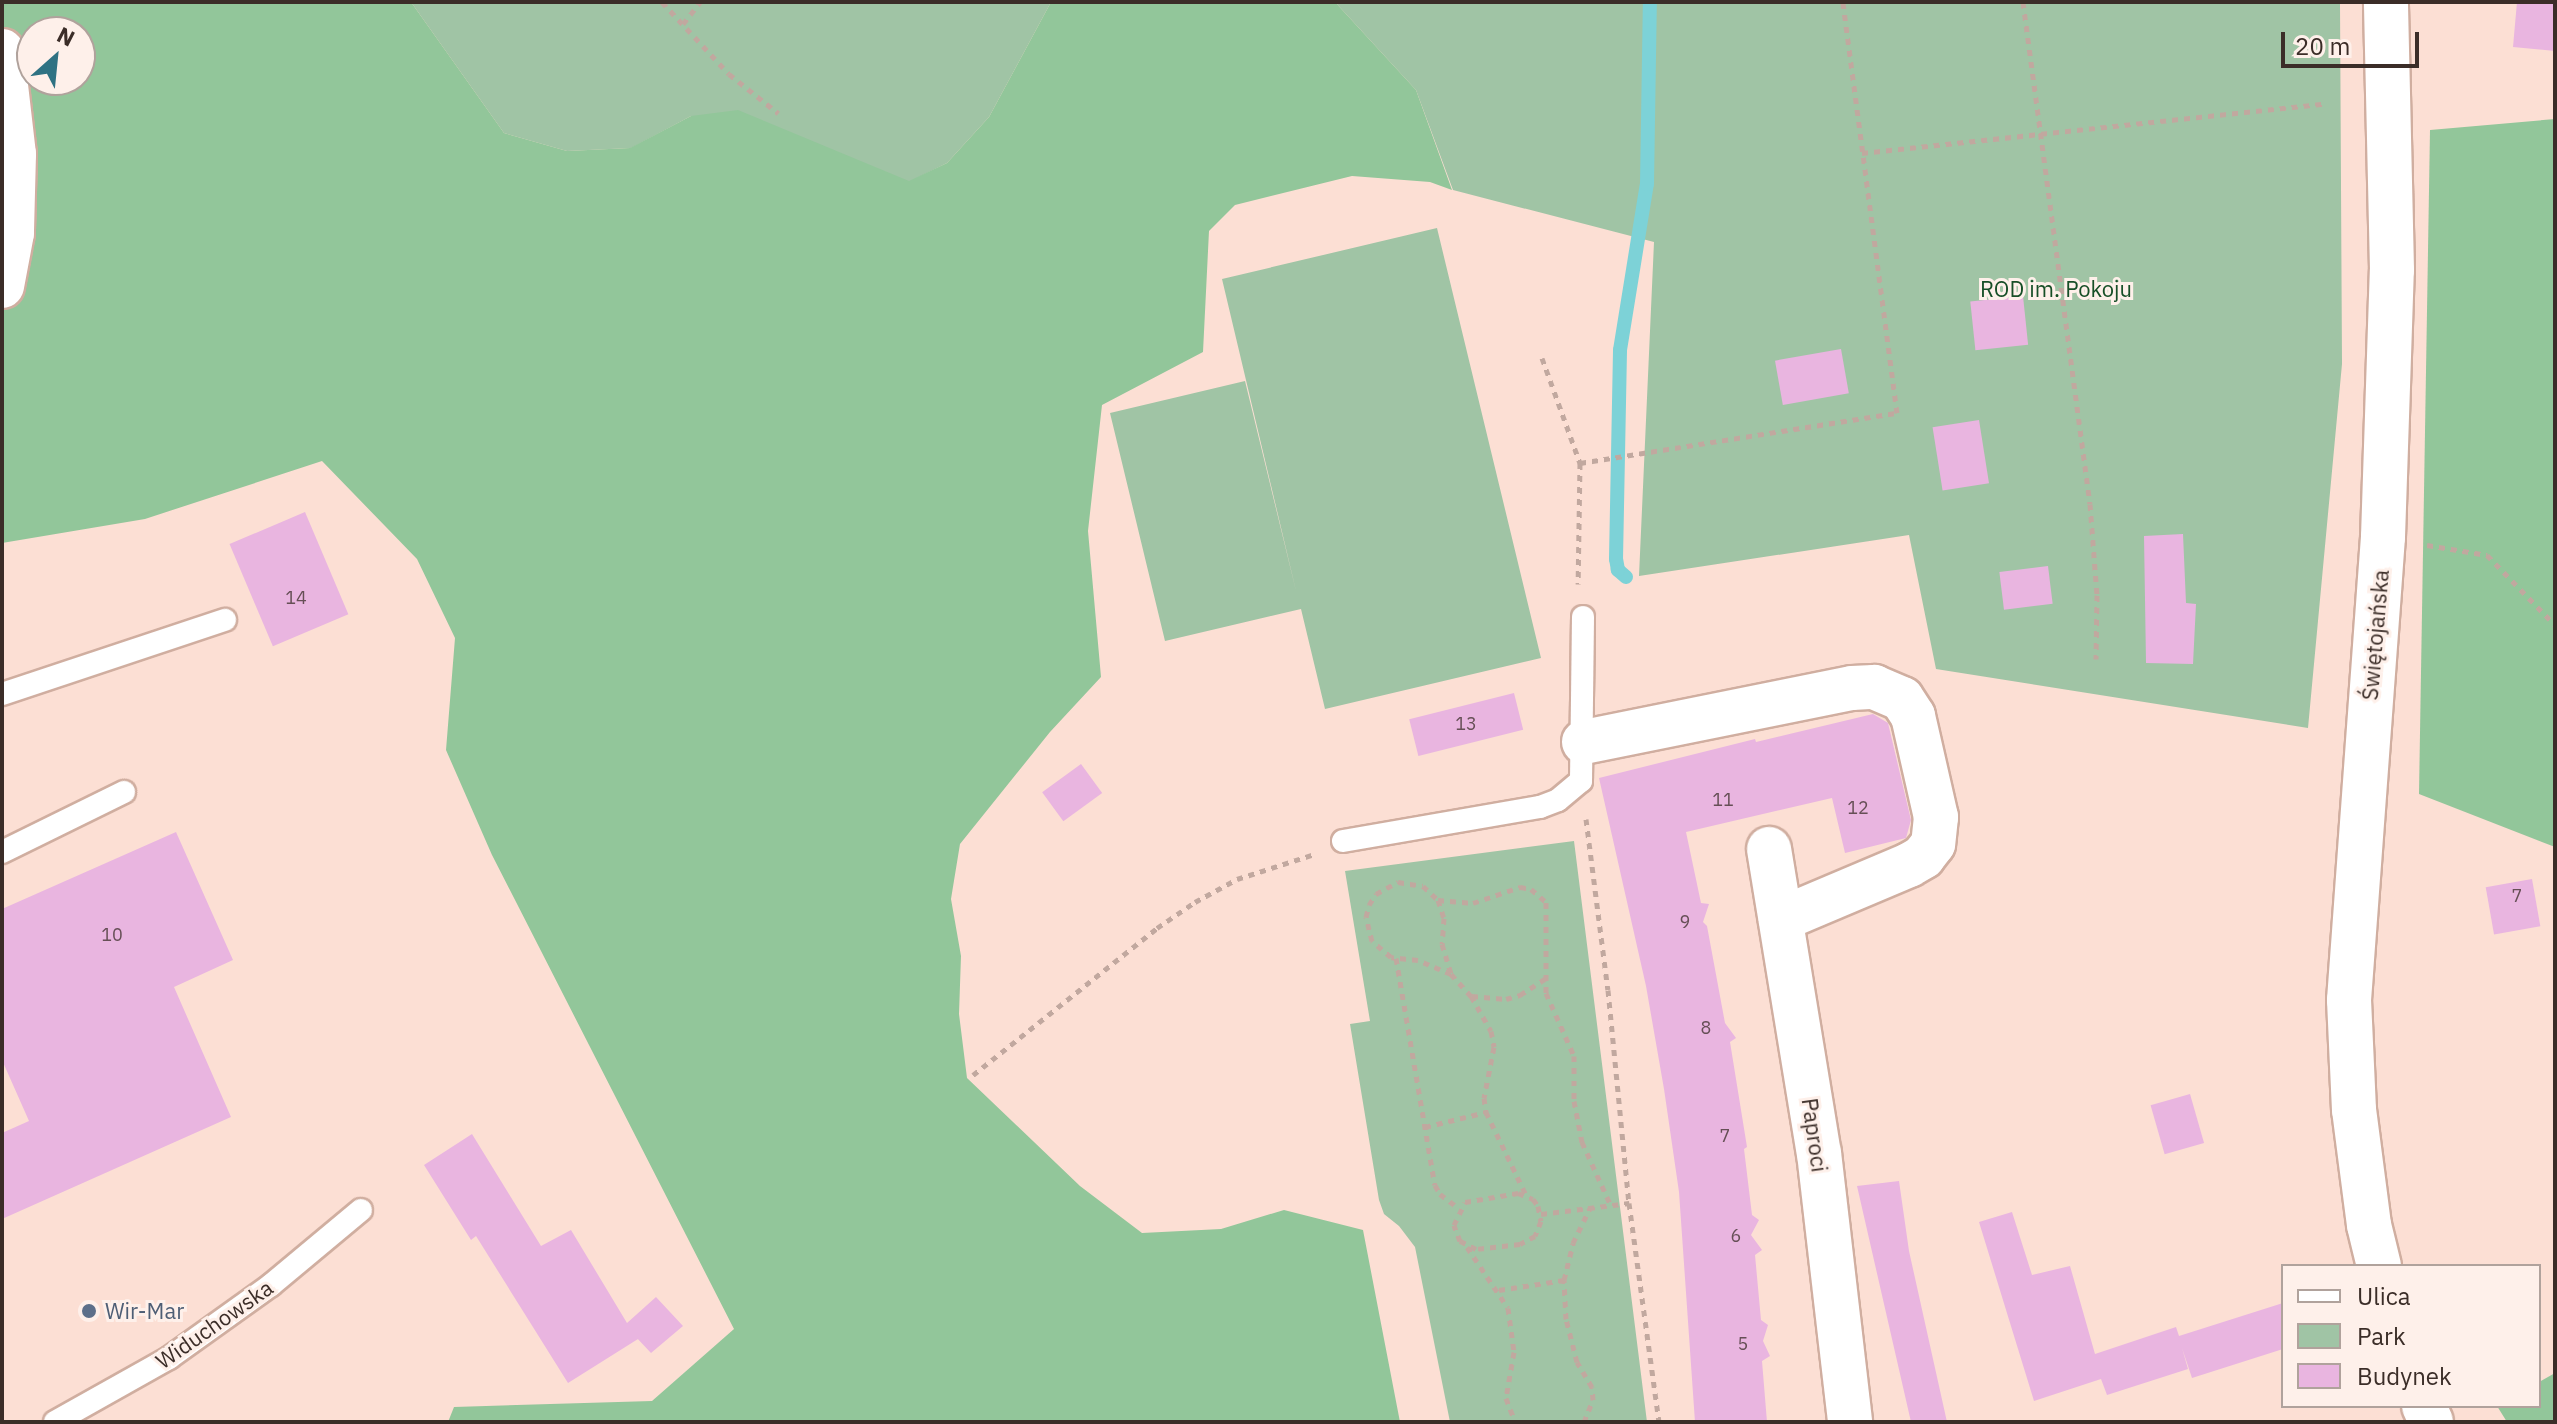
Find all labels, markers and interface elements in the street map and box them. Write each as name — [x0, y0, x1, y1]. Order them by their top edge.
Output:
north arrow — [16, 16, 96, 96]
scale bar — [2285, 16, 2423, 66]
text: N — [53, 19, 80, 52]
text: 20 m — [2295, 30, 2350, 62]
park label: ROD im. Pokoju — [1980, 276, 2132, 302]
street label: Świętojańska — [2356, 569, 2394, 701]
house number: 14 — [285, 587, 307, 609]
house number: 13 — [1455, 713, 1477, 735]
house number: 11 — [1712, 789, 1734, 811]
house number: 12 — [1847, 797, 1869, 819]
house number: 7 — [2512, 885, 2522, 907]
house number: 9 — [1680, 911, 1690, 933]
house number: 10 — [101, 924, 123, 946]
house number: 8 — [1701, 1017, 1711, 1039]
street label: Paproci — [1797, 1096, 1833, 1174]
house number: 7 — [1720, 1125, 1730, 1147]
house number: 6 — [1731, 1225, 1741, 1247]
legend — [2281, 1264, 2541, 1408]
street label: Widuchowska — [150, 1274, 278, 1374]
text: Ulica — [2357, 1280, 2411, 1312]
place label: Wir-Mar — [105, 1298, 184, 1324]
marker: Wir-Mar — [80, 1302, 98, 1320]
text: Park — [2357, 1320, 2406, 1352]
house number: 5 — [1738, 1333, 1748, 1355]
text: Budynek — [2357, 1360, 2452, 1392]

